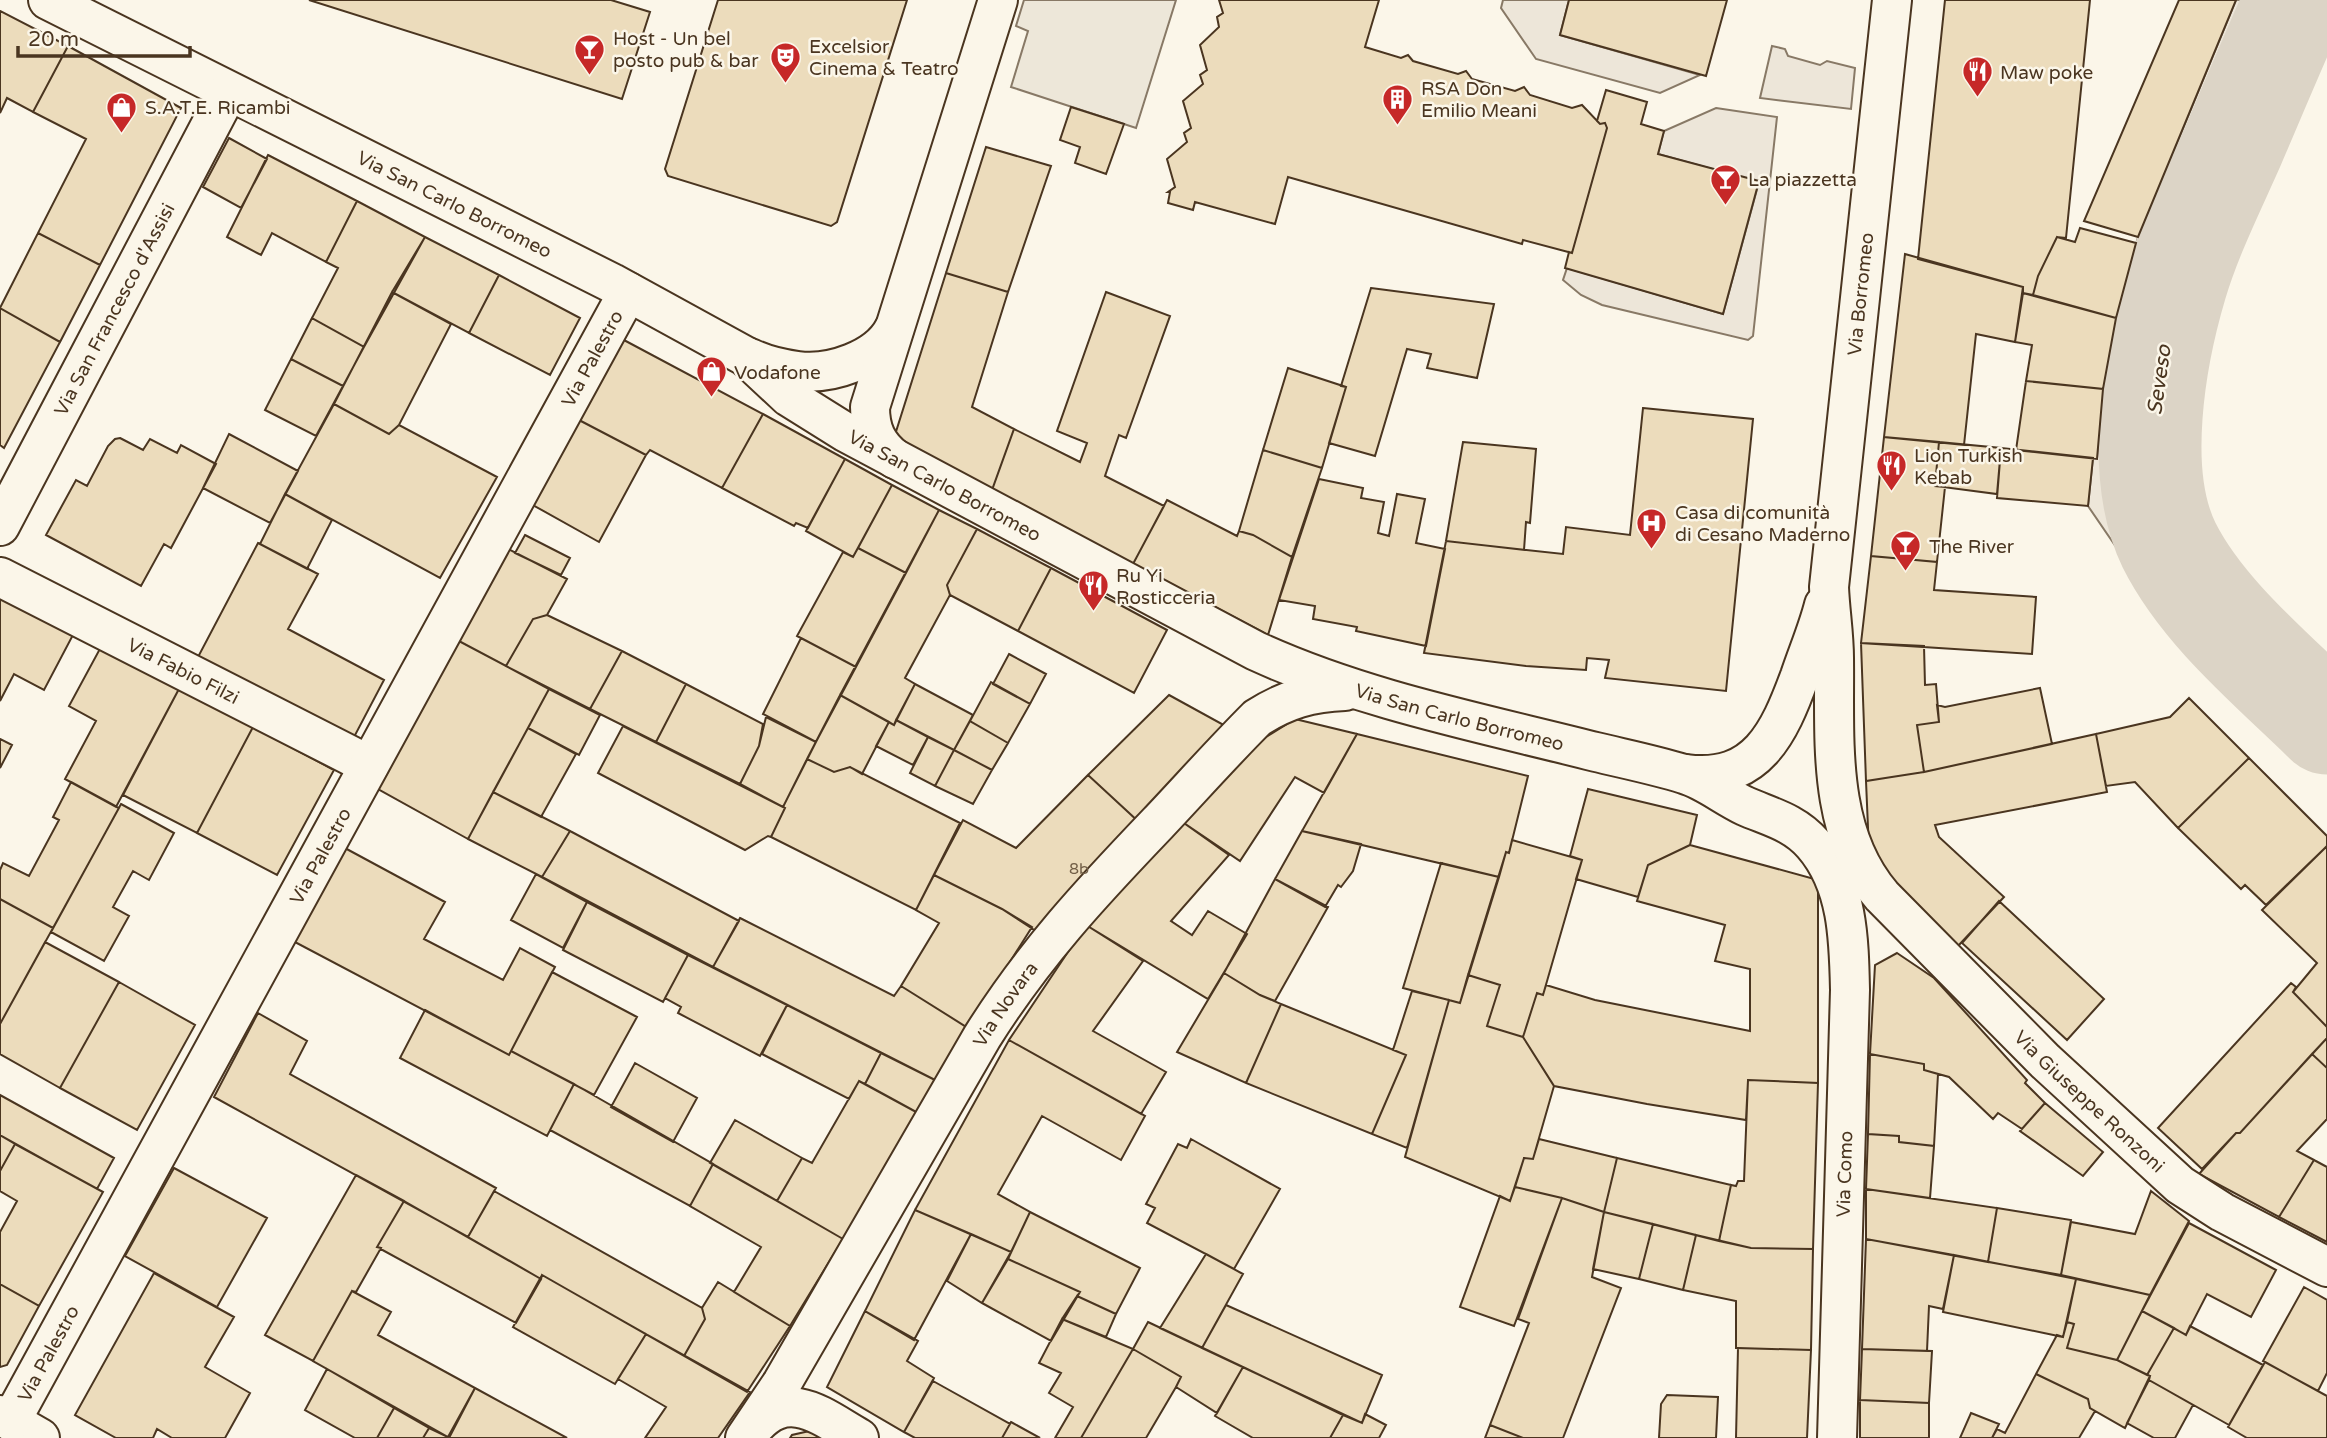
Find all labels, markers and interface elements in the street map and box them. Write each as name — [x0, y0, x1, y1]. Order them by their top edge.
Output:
scale bar — [18, 14, 189, 58]
text: 20 m — [28, 27, 79, 52]
place label: Host - Un bel posto pub & bar — [613, 28, 759, 72]
bar icon: Host - Un bel posto pub & bar — [573, 32, 607, 76]
place label: Excelsior Cinema & Teatro — [809, 36, 959, 80]
theatre icon: Excelsior Cinema & Teatro — [769, 40, 803, 84]
restaurant icon: Maw poke — [1960, 55, 1994, 99]
place label: Maw poke — [2000, 62, 2093, 84]
place label: RSA Don Emilio Meani — [1421, 78, 1537, 122]
building icon: RSA Don Emilio Meani — [1381, 82, 1415, 126]
shop icon: S.A.T.E. Ricambi — [105, 90, 139, 134]
place label: S.A.T.E. Ricambi — [145, 97, 291, 119]
street label: Via San Carlo Borromeo — [353, 147, 555, 263]
bar icon: La piazzetta — [1708, 162, 1742, 206]
place label: La piazzetta — [1748, 169, 1857, 191]
street label: Via San Francesco d'Assisi — [50, 200, 180, 419]
street label: Via Borromeo — [1844, 232, 1878, 357]
street label: Via Palestro — [557, 307, 628, 411]
water label: Seveso — [2142, 342, 2177, 417]
shop icon: Vodafone — [694, 355, 728, 399]
place label: Vodafone — [734, 362, 821, 384]
street label: Via San Carlo Borromeo — [844, 426, 1044, 546]
place label: Lion Turkish Kebab — [1914, 445, 2023, 489]
restaurant icon: Lion Turkish Kebab — [1874, 449, 1908, 493]
place label: Casa di comunità di Cesano Maderno — [1675, 502, 1850, 546]
hospital icon: Casa di comunità di Cesano Maderno — [1635, 506, 1669, 550]
bar icon: The River — [1889, 529, 1923, 573]
place label: The River — [1929, 536, 2015, 558]
place label: Ru Yi Rosticceria — [1116, 565, 1216, 609]
restaurant icon: Ru Yi Rosticceria — [1076, 569, 1110, 613]
street label: Via Fabio Filzi — [124, 634, 243, 709]
street label: Via San Carlo Borromeo — [1352, 680, 1566, 756]
street label: Via Palestro — [285, 804, 356, 908]
house number: 8b — [1069, 859, 1089, 879]
street label: Via Novara — [969, 958, 1043, 1051]
street label: Via Giuseppe Ronzoni — [2009, 1026, 2169, 1177]
street label: Via Como — [1832, 1130, 1858, 1218]
street label: Via Palestro — [14, 1302, 84, 1406]

